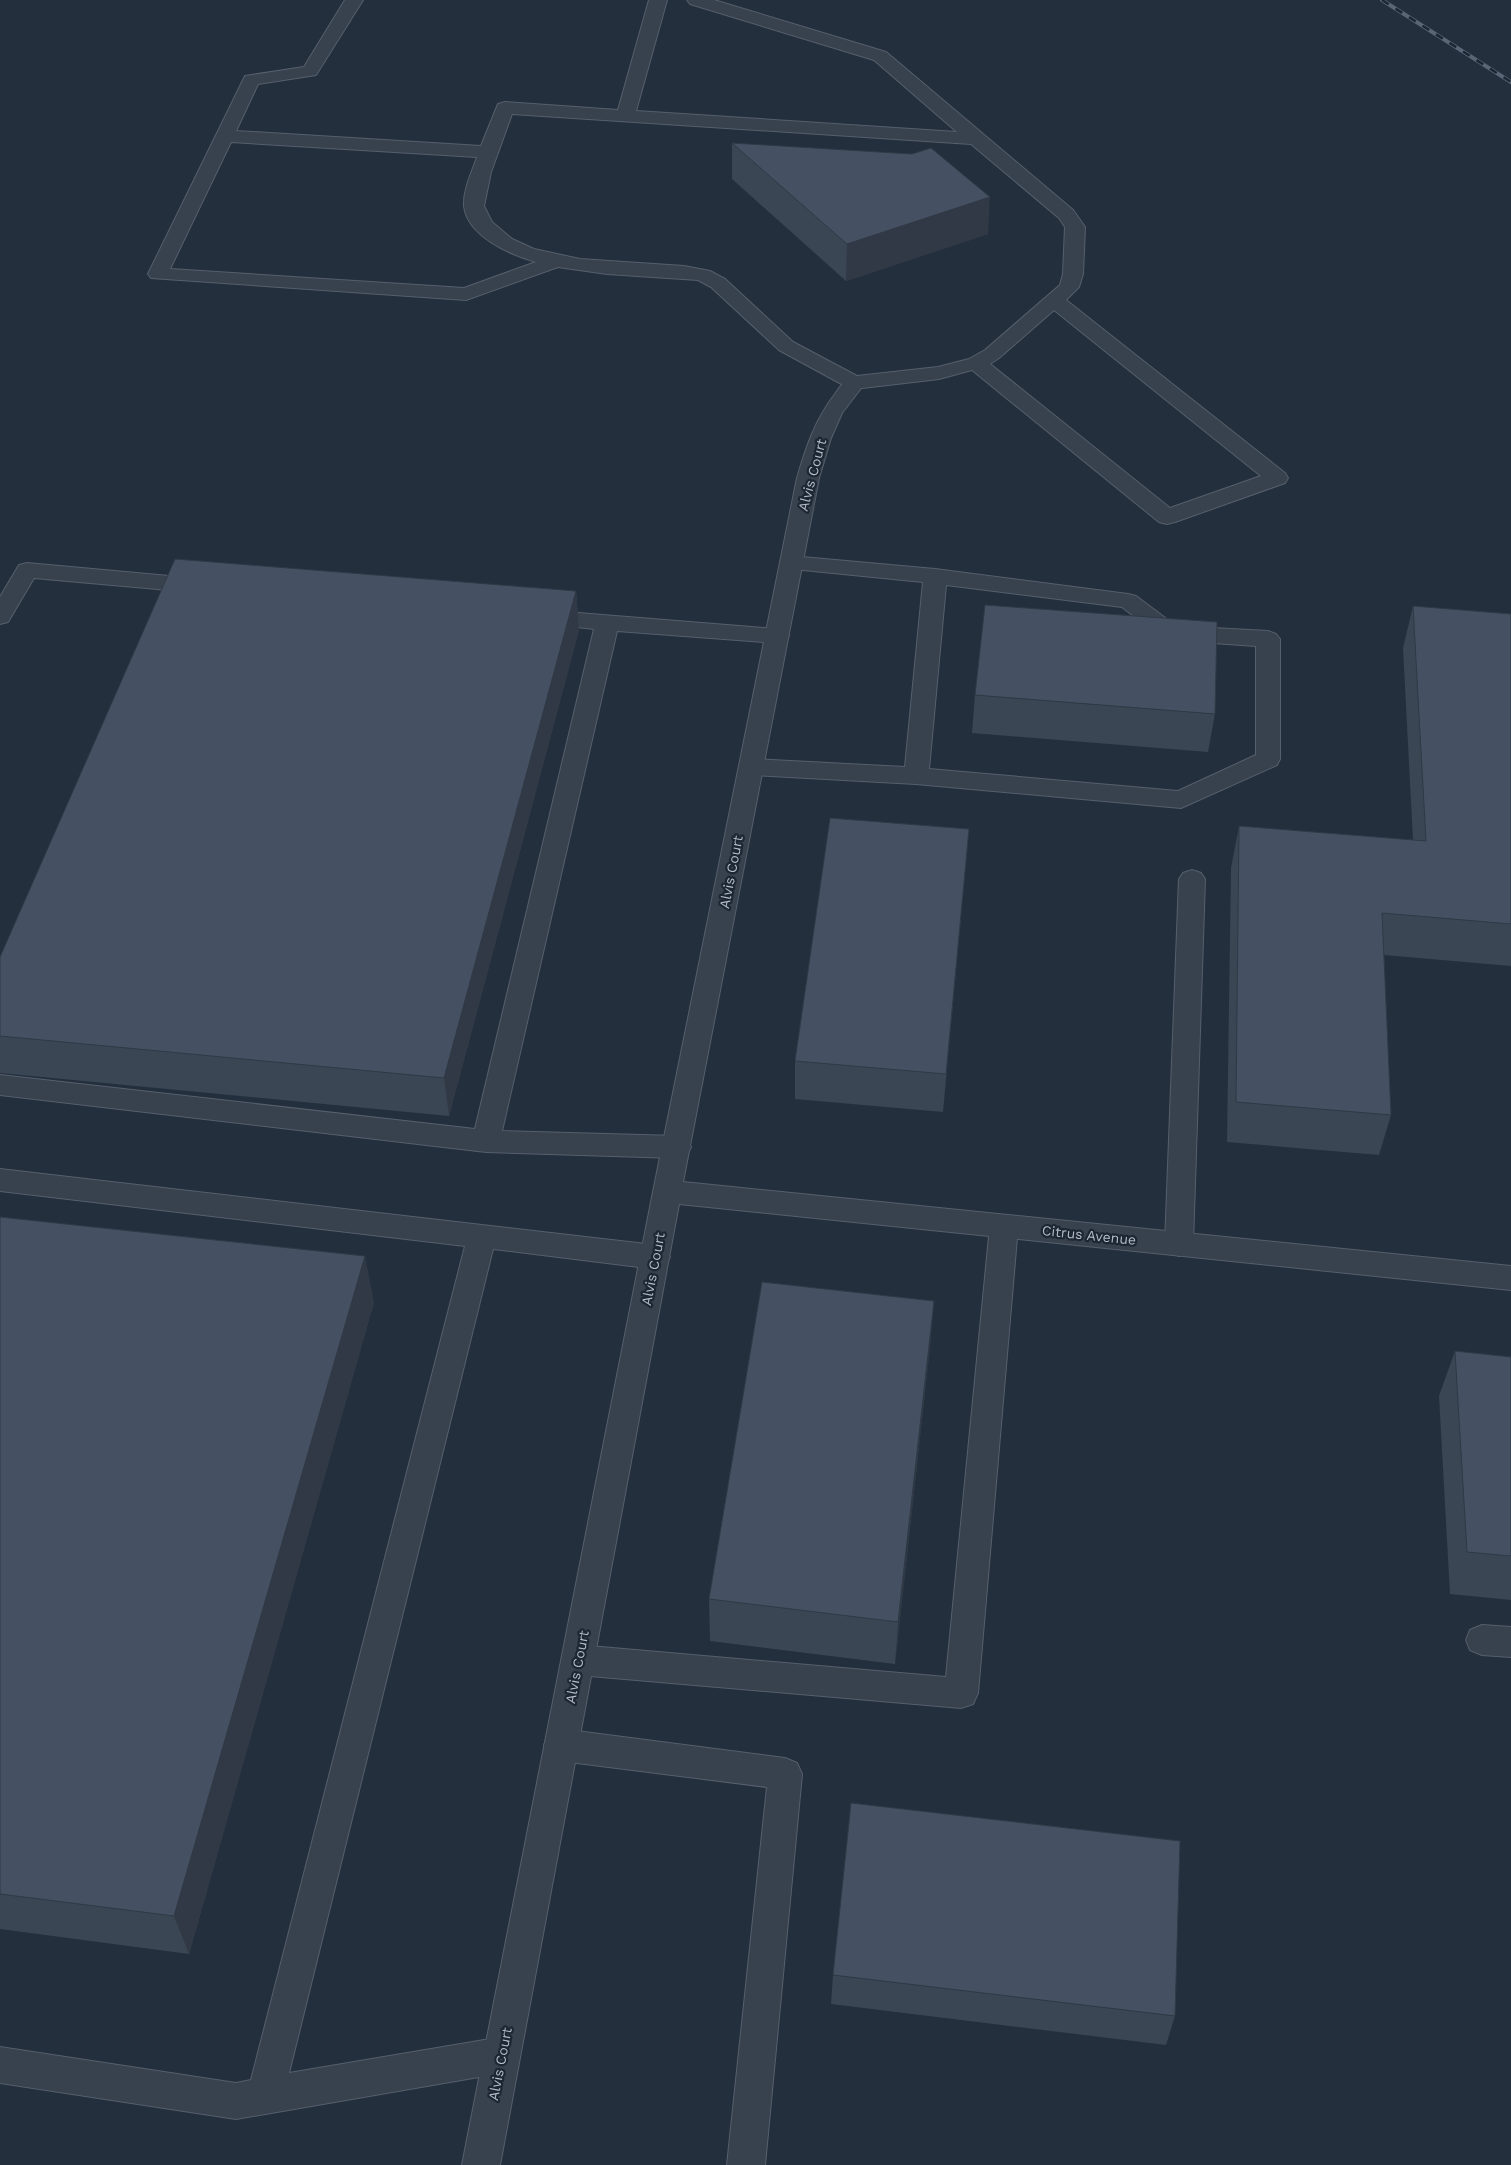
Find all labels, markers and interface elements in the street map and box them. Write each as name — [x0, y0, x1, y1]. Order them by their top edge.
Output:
street label: Alvis Court — [795, 437, 829, 513]
street label: Alvis Court — [716, 834, 746, 910]
street label: Citrus Avenue — [1041, 1222, 1137, 1248]
street label: Alvis Court — [638, 1231, 668, 1307]
street label: Alvis Court — [562, 1629, 592, 1705]
street label: Alvis Court — [485, 2026, 515, 2102]

